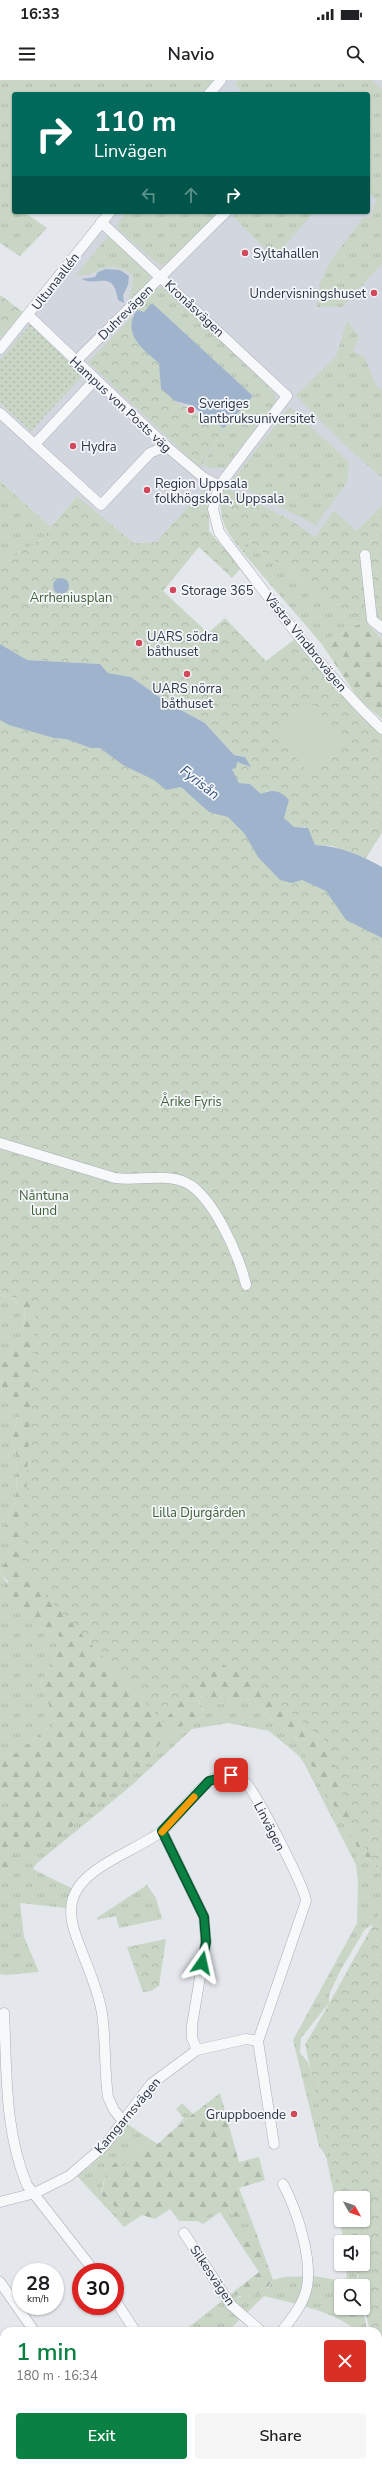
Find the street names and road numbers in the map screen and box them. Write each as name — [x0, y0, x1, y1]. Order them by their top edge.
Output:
street label: Ultunaallén — [28, 249, 84, 314]
street label: Kronåsvägen — [160, 276, 228, 341]
street label: Duhrevägen — [94, 281, 157, 344]
street label: Hampus von Posts väg — [65, 353, 175, 457]
street label: Västra Vindbrovägen — [259, 589, 351, 696]
street label: Linvägen — [249, 1799, 289, 1854]
street label: Kamgarnsvägen — [91, 2074, 165, 2158]
street label: Silkesvägen — [185, 2242, 239, 2309]

